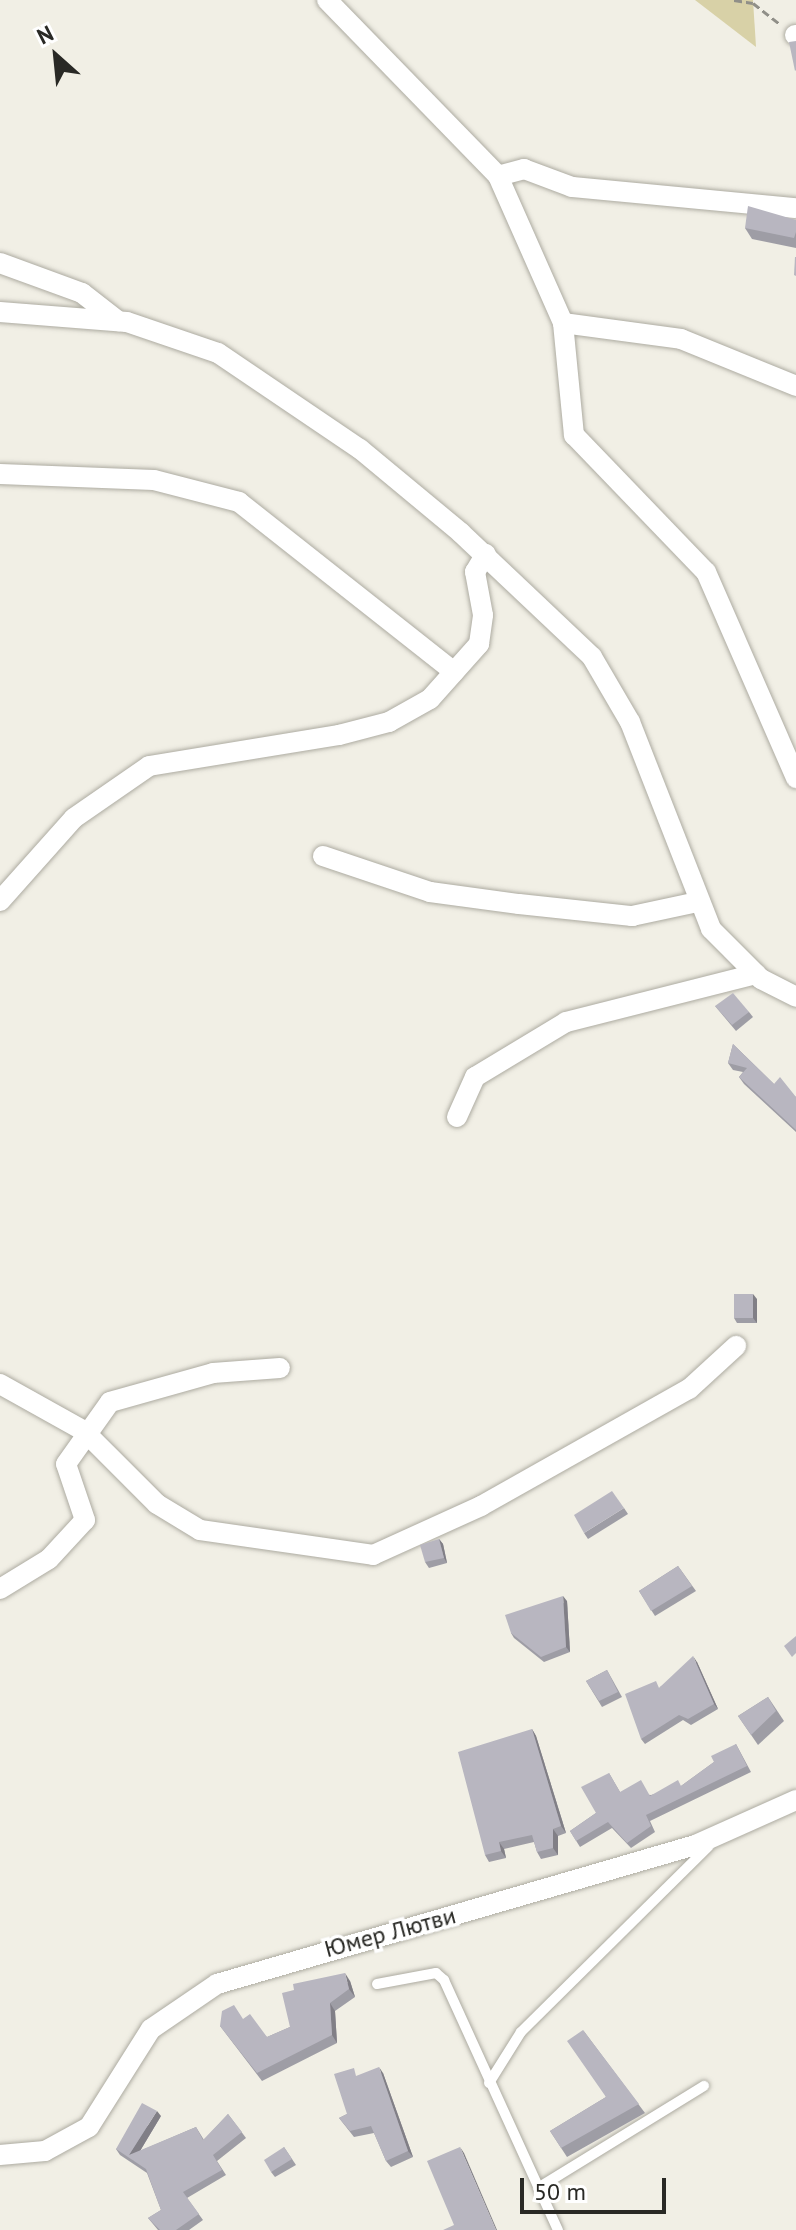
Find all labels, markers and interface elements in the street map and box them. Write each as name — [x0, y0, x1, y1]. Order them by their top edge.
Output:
north arrow — [16, 16, 96, 96]
text: N — [32, 19, 58, 50]
street label: Юмер Лютви — [321, 1901, 459, 1963]
scale bar — [524, 2162, 670, 2212]
text: 50 m — [534, 2176, 586, 2207]

